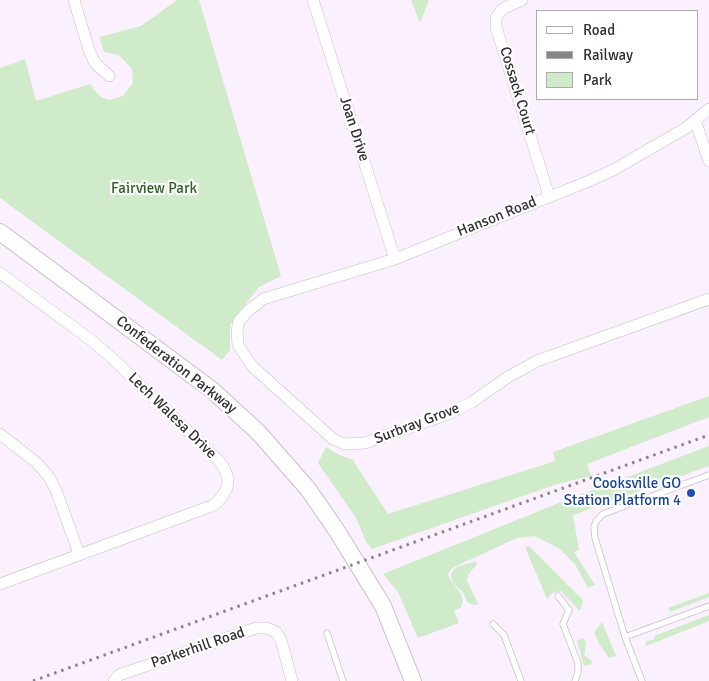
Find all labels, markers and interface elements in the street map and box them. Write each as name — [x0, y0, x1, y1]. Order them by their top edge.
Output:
legend — [536, 10, 699, 100]
text: Road — [583, 21, 615, 39]
street label: Cossack Court — [495, 45, 539, 137]
text: Railway — [583, 46, 633, 64]
text: Park — [583, 71, 612, 89]
street label: Joan Drive — [335, 94, 373, 164]
park label: Fairview Park — [111, 180, 197, 198]
street label: Hanson Road — [455, 193, 539, 241]
street label: Confederation Parkway — [112, 312, 240, 418]
street label: Lech Walesa Drive — [124, 369, 220, 463]
street label: Surbray Grove — [372, 400, 462, 448]
place label: Cooksville GO Station Platform 4 — [564, 475, 681, 510]
marker: Cooksville GO Station Platform 4 — [685, 487, 697, 499]
street label: Parkerhill Road — [149, 624, 247, 672]

